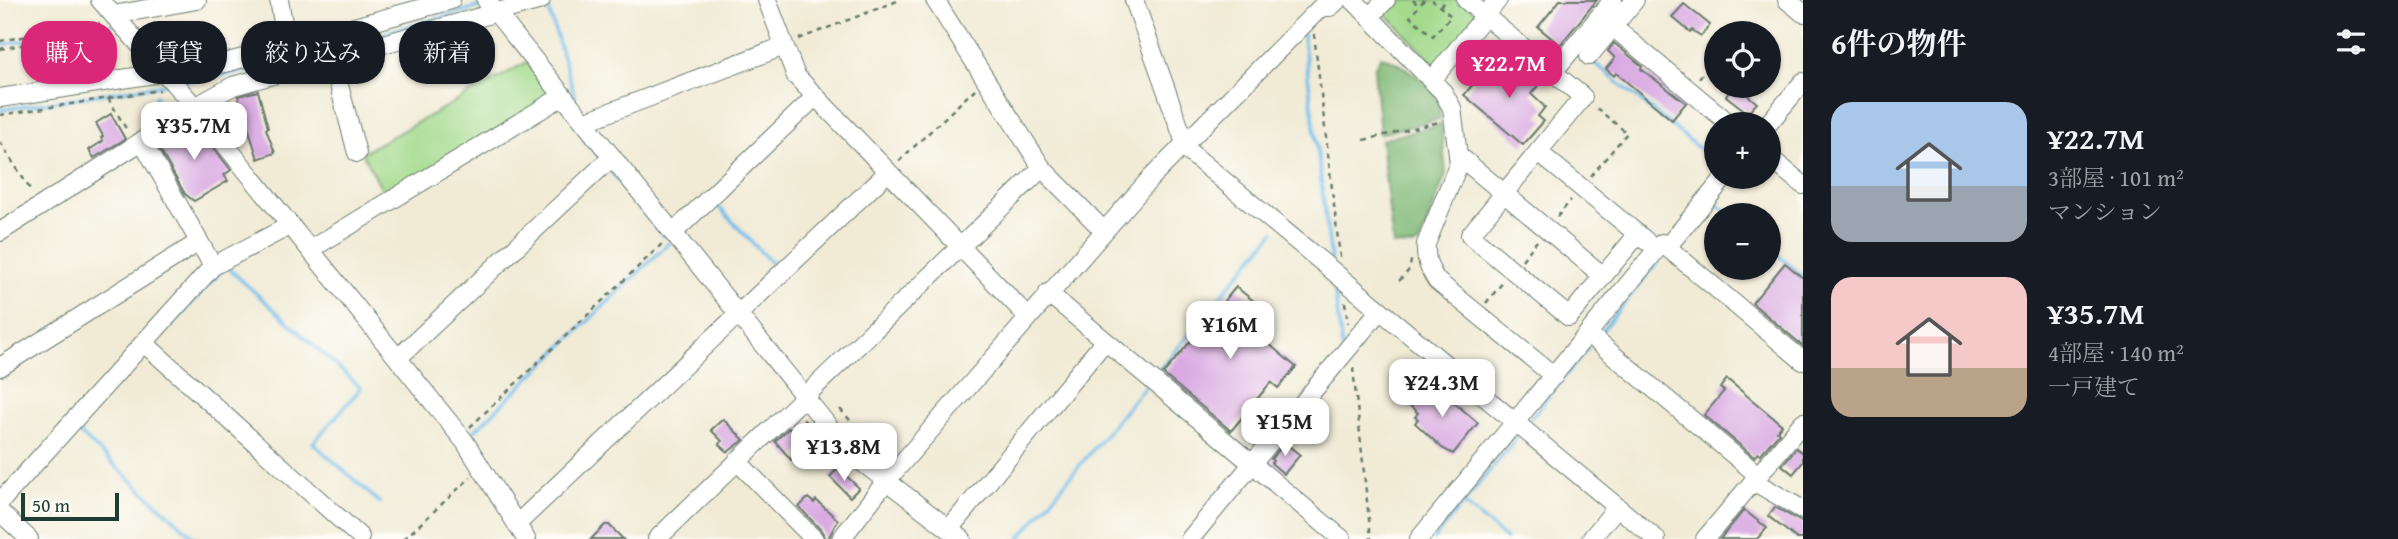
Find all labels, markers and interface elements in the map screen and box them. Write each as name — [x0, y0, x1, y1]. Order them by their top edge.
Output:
chip: 購入 — [21, 21, 117, 84]
chip: 賃貸 — [131, 21, 227, 84]
chip: 絞り込み — [241, 21, 385, 84]
chip: 新着 — [399, 21, 495, 84]
map controls — [1704, 21, 1781, 280]
button: locate — [1704, 21, 1781, 98]
text: 6件の物件 — [1831, 21, 1967, 65]
icon: filters — [2332, 23, 2370, 61]
pin: ¥22.7M — [1452, 41, 1566, 100]
text: ¥22.7M — [1472, 46, 1546, 79]
pin: ¥35.7M — [137, 102, 251, 162]
text: ¥35.7M — [157, 108, 231, 141]
button: + — [1704, 112, 1781, 189]
text: ¥22.7M — [2048, 116, 2144, 160]
icon: home — [1887, 130, 1971, 214]
text: 3部屋 · 101 m² — [2048, 161, 2184, 194]
text: マンション — [2048, 195, 2162, 228]
button: − — [1704, 203, 1781, 280]
text: ¥35.7M — [2048, 291, 2144, 335]
pin: ¥16M — [1189, 302, 1271, 361]
icon: home — [1887, 305, 1971, 389]
text: ¥16M — [1202, 307, 1258, 340]
text: 4部屋 · 140 m² — [2048, 336, 2184, 369]
pin: ¥24.3M — [1385, 360, 1499, 419]
text: ¥24.3M — [1405, 365, 1479, 398]
text: 一戸建て — [2048, 370, 2140, 403]
pin: ¥15M — [1244, 398, 1326, 458]
text: ¥15M — [1257, 404, 1313, 437]
pin: ¥13.8M — [787, 424, 901, 483]
text: ¥13.8M — [807, 429, 881, 462]
scale bar — [21, 490, 119, 522]
text: 50 m — [32, 491, 70, 519]

